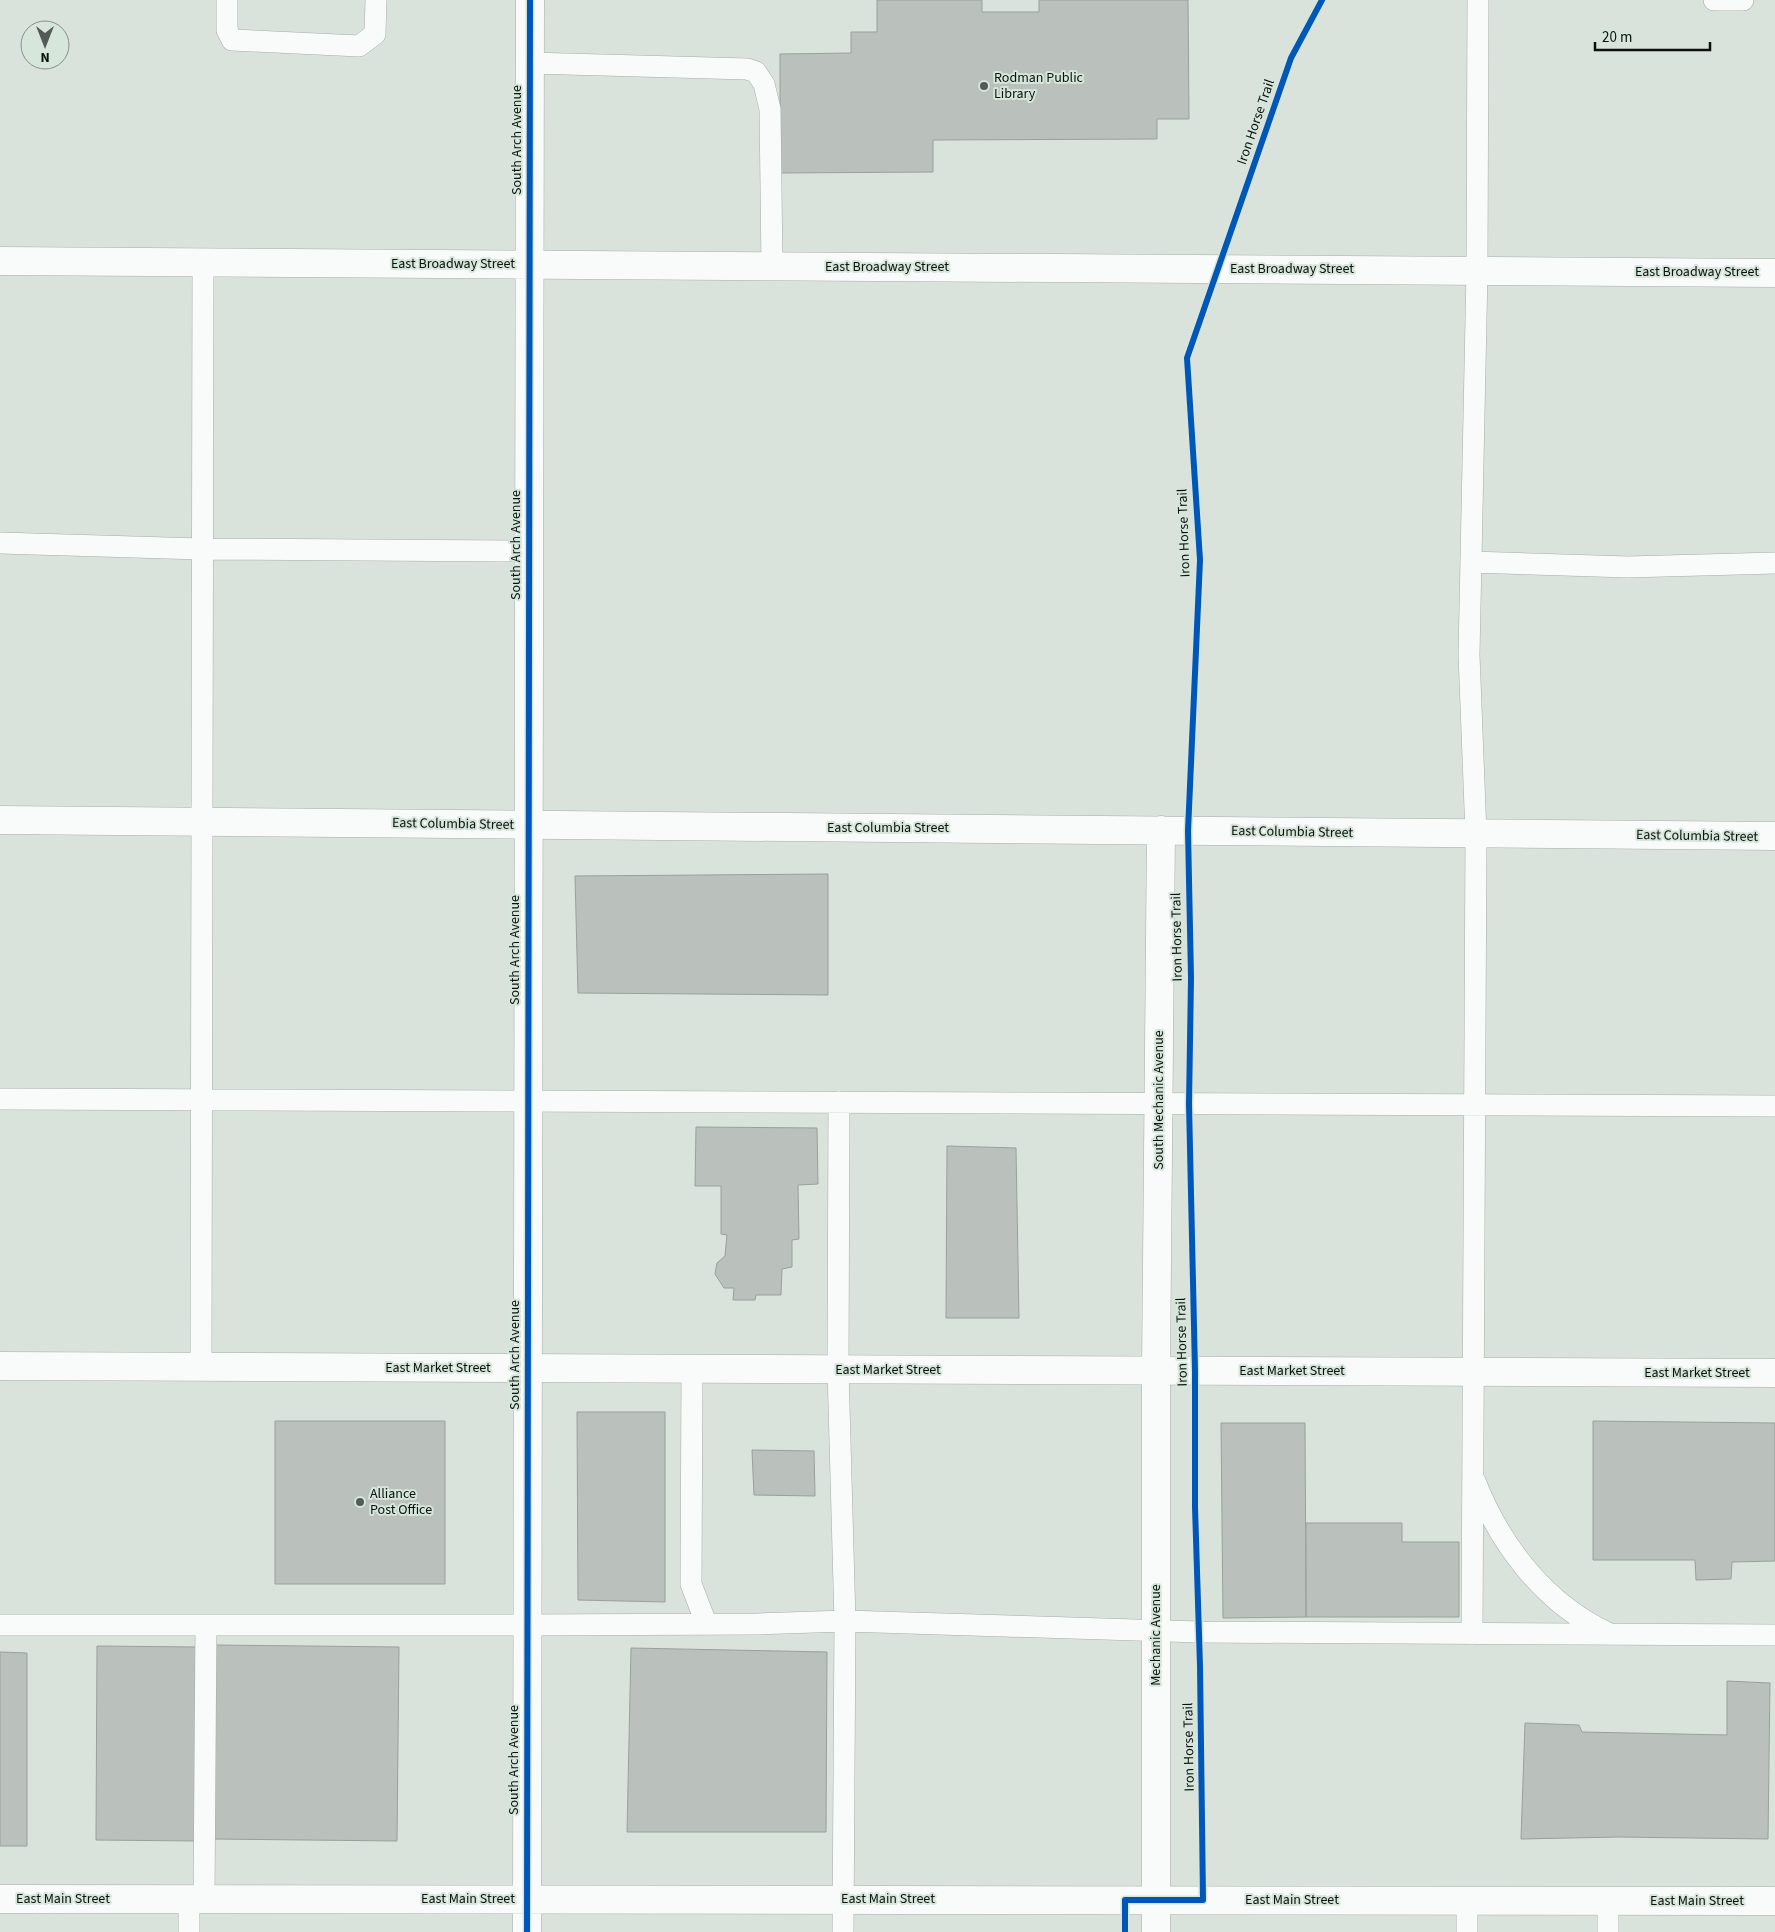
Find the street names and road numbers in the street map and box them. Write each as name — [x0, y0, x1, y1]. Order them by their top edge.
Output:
street label: Iron Horse Trail — [1232, 76, 1280, 167]
street label: South Arch Avenue — [507, 85, 527, 195]
street label: East Broadway Street — [391, 254, 515, 274]
street label: East Broadway Street — [825, 257, 949, 277]
street label: East Broadway Street — [1230, 259, 1354, 279]
street label: East Broadway Street — [1635, 262, 1759, 282]
street label: Iron Horse Trail — [1172, 488, 1196, 578]
street label: South Arch Avenue — [506, 490, 526, 600]
street label: East Columbia Street — [392, 813, 514, 835]
street label: East Columbia Street — [827, 818, 949, 838]
street label: East Columbia Street — [1231, 821, 1353, 843]
street label: East Columbia Street — [1636, 825, 1758, 847]
street label: Iron Horse Trail — [1166, 892, 1188, 982]
street label: South Arch Avenue — [505, 895, 525, 1005]
street label: South Mechanic Avenue — [1149, 1030, 1169, 1170]
street label: Iron Horse Trail — [1171, 1297, 1193, 1387]
street label: South Arch Avenue — [505, 1300, 525, 1410]
street label: East Market Street — [385, 1358, 491, 1378]
street label: East Market Street — [835, 1360, 941, 1380]
street label: East Market Street — [1239, 1361, 1345, 1381]
street label: East Market Street — [1644, 1363, 1750, 1383]
street label: Mechanic Avenue — [1146, 1584, 1166, 1686]
street label: Iron Horse Trail — [1178, 1702, 1200, 1792]
street label: South Arch Avenue — [504, 1705, 524, 1815]
street label: East Main Street — [16, 1889, 110, 1909]
street label: East Main Street — [421, 1889, 515, 1909]
street label: East Main Street — [841, 1889, 935, 1909]
street label: East Main Street — [1245, 1890, 1339, 1910]
street label: East Main Street — [1650, 1891, 1744, 1911]

